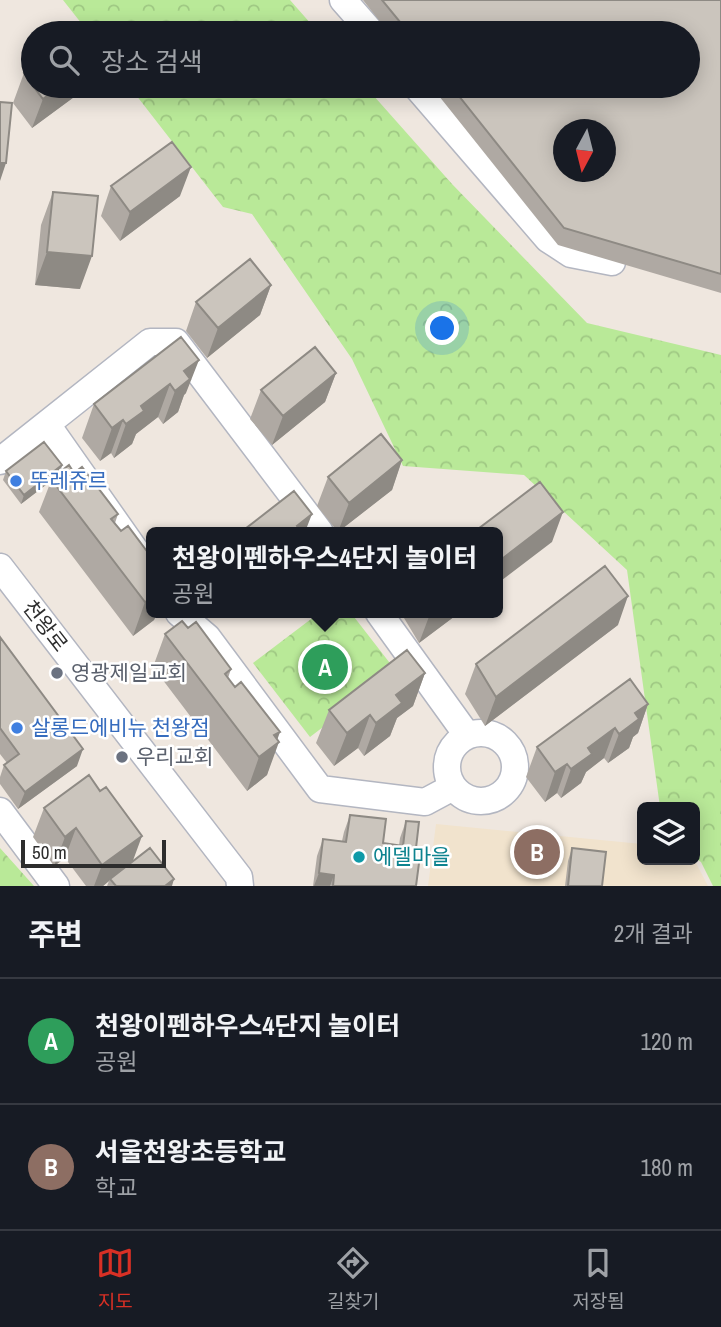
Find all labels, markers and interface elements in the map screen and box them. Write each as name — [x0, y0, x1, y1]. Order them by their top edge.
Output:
search box — [21, 21, 700, 98]
icon: search — [45, 41, 83, 79]
text: 장소 검색 — [101, 44, 203, 79]
north arrow — [553, 119, 616, 182]
your location — [425, 311, 459, 345]
place label: 뚜레쥬르 — [30, 466, 107, 495]
marker: 뚜레쥬르 — [8, 473, 24, 489]
popup — [146, 527, 503, 618]
text: 천왕이펜하우스4단지 놀이터 — [172, 540, 477, 575]
text: 공원 — [172, 578, 214, 609]
street label: 천왕로 — [16, 594, 75, 657]
pin: A — [302, 641, 348, 693]
place label: 영광제일교회 — [71, 658, 187, 687]
marker: 영광제일교회 — [49, 665, 65, 681]
place label: 살롱드에비뉴 천왕점 — [31, 713, 210, 742]
marker: 살롱드에비뉴 천왕점 — [9, 720, 25, 736]
place label: 우리교회 — [136, 742, 213, 771]
marker: 우리교회 — [114, 749, 130, 765]
map controls — [637, 802, 700, 865]
button: layers — [637, 802, 700, 865]
pin: B — [514, 826, 560, 878]
scale bar — [21, 837, 166, 869]
text: 50 m — [32, 839, 67, 865]
place label: 에델마을 — [373, 842, 450, 871]
marker: 에델마을 — [351, 849, 367, 865]
text: 주변 — [28, 914, 83, 954]
text: 2개 결과 — [614, 918, 693, 949]
text: 천왕이펜하우스4단지 놀이터 — [95, 1008, 400, 1043]
text: A — [44, 1026, 58, 1057]
text: 120 m — [641, 1026, 693, 1057]
text: 공원 — [95, 1046, 137, 1077]
text: 서울천왕초등학교 — [95, 1134, 286, 1169]
text: B — [44, 1152, 58, 1183]
text: 180 m — [641, 1152, 693, 1183]
text: 학교 — [95, 1172, 137, 1203]
tab: 지도 — [96, 1244, 134, 1314]
tab: 길찾기 — [327, 1244, 379, 1314]
tab: 저장됨 — [572, 1244, 625, 1314]

